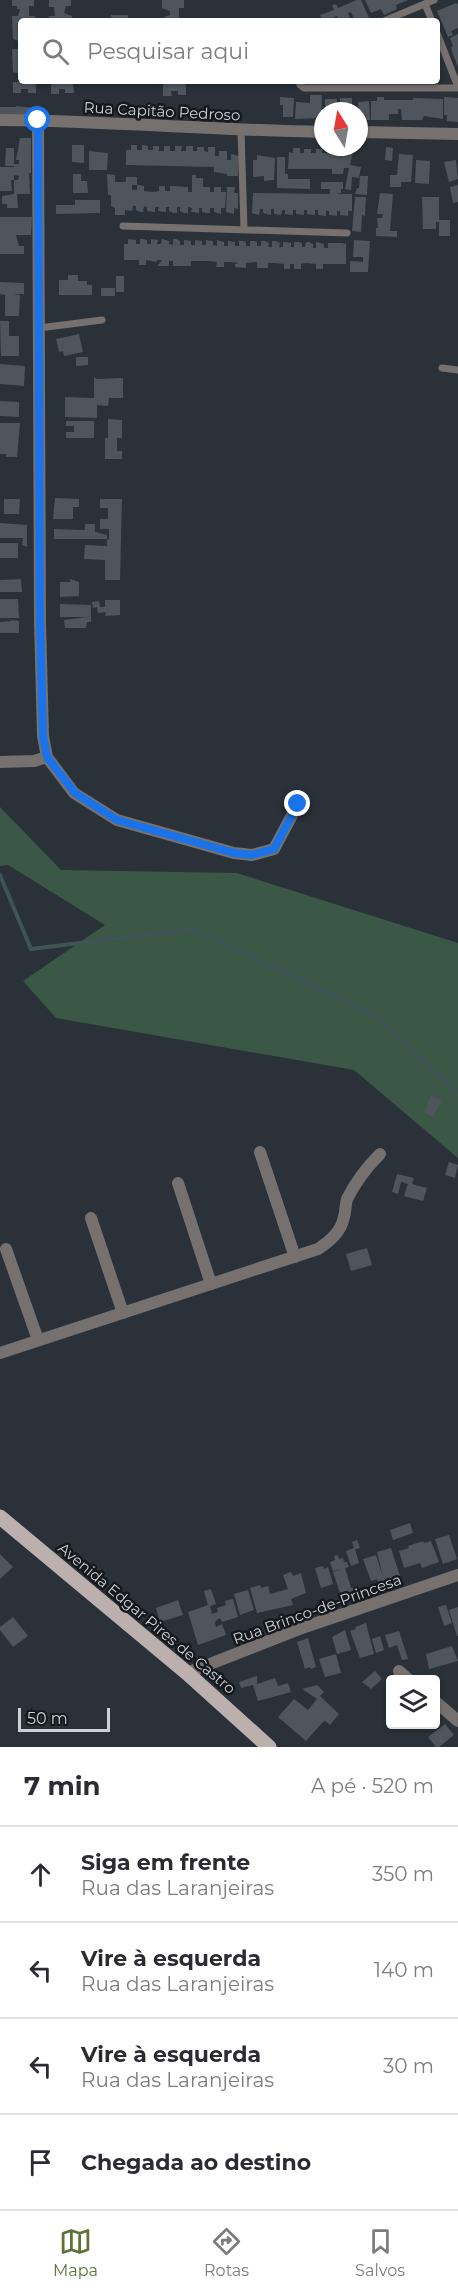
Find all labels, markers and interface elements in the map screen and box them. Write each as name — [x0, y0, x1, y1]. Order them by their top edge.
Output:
search box — [18, 18, 440, 84]
icon: search — [39, 35, 72, 68]
text: Pesquisar aqui — [87, 38, 249, 65]
street label: Rua Capitão Pedroso — [83, 97, 241, 125]
north arrow — [314, 102, 368, 156]
route start — [24, 106, 50, 132]
route end — [284, 790, 310, 816]
street label: Avenida Edgar Pires de Castro — [54, 1538, 240, 1698]
street label: Rua Brinco-de-Princesa — [230, 1570, 404, 1648]
map controls — [386, 1675, 440, 1729]
button: layers — [386, 1675, 440, 1729]
scale bar — [18, 1705, 110, 1732]
text: 50 m — [27, 1709, 68, 1728]
text: 7 min — [24, 1770, 101, 1802]
text: A pé · 520 m — [311, 1774, 434, 1798]
text: Siga em frente — [81, 1849, 250, 1876]
icon: ahead — [24, 1858, 57, 1891]
text: 350 m — [372, 1862, 434, 1886]
text: Rua das Laranjeiras — [81, 1876, 274, 1900]
text: Vire à esquerda — [81, 1945, 261, 1972]
icon: left — [24, 1954, 57, 1987]
text: 140 m — [374, 1958, 434, 1982]
text: Rua das Laranjeiras — [81, 1972, 274, 1996]
text: Vire à esquerda — [81, 2041, 261, 2068]
icon: left — [24, 2050, 57, 2083]
text: 30 m — [383, 2054, 434, 2078]
text: Rua das Laranjeiras — [81, 2068, 274, 2092]
icon: arrive — [24, 2146, 57, 2179]
text: Chegada ao destino — [81, 2149, 311, 2176]
tab: Mapa — [53, 2225, 98, 2280]
tab: Rotas — [204, 2225, 249, 2280]
tab: Salvos — [355, 2225, 405, 2280]

